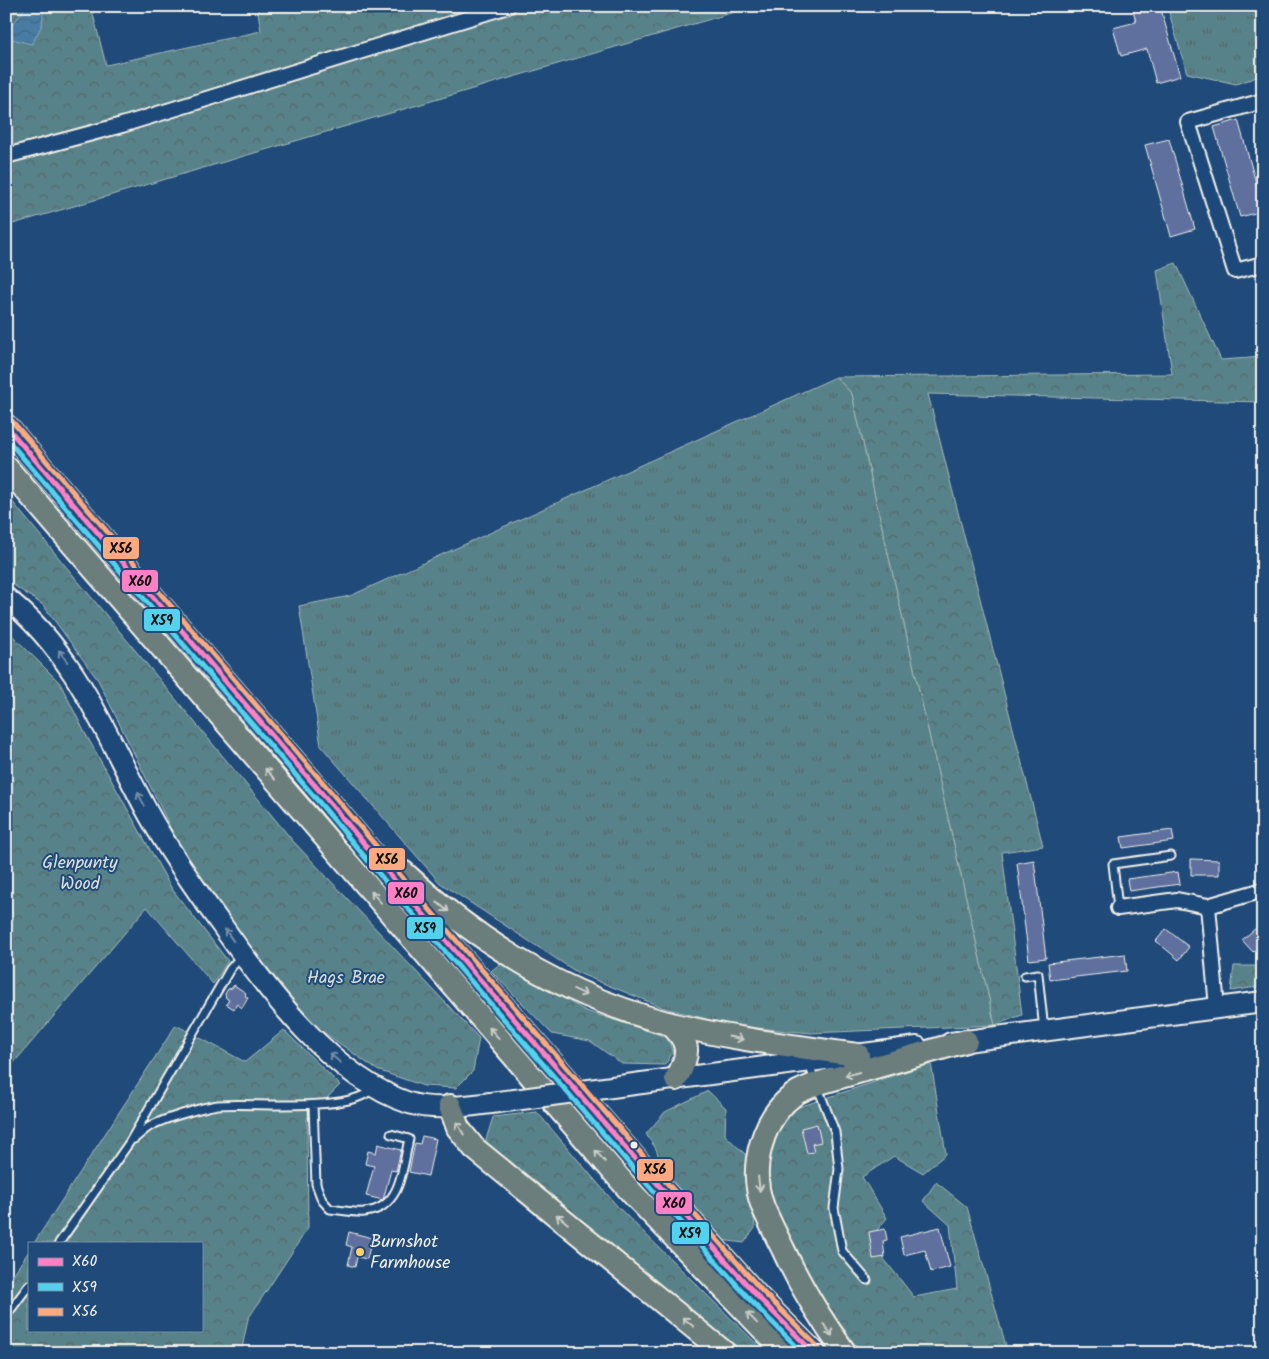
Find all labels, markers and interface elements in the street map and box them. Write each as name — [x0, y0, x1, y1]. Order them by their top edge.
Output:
line badge: X56 — [102, 536, 140, 560]
text: X56 — [109, 538, 133, 560]
line badge: X60 — [121, 569, 159, 593]
text: X60 — [128, 571, 152, 593]
line badge: X59 — [143, 608, 181, 632]
text: X59 — [150, 610, 173, 632]
one-way arrow — [58, 650, 68, 664]
one-way arrow — [265, 767, 276, 780]
one-way arrow — [136, 792, 145, 807]
line badge: X56 — [368, 847, 406, 871]
park label: Glenpunty Wood — [42, 849, 118, 899]
text: X56 — [375, 849, 399, 871]
line badge: X60 — [387, 881, 425, 905]
text: X60 — [394, 883, 418, 905]
one-way arrow — [371, 891, 382, 904]
one-way arrow — [436, 901, 449, 912]
line badge: X59 — [406, 916, 444, 940]
text: X59 — [413, 918, 436, 940]
one-way arrow — [223, 929, 234, 942]
park label: Hags Brae — [307, 964, 385, 993]
one-way arrow — [572, 988, 587, 998]
one-way arrow — [488, 1027, 499, 1040]
one-way arrow — [727, 1033, 743, 1043]
one-way arrow — [328, 1052, 341, 1063]
one-way arrow — [845, 1069, 861, 1079]
one-way arrow — [455, 1121, 465, 1136]
unlabelled marker — [629, 1140, 639, 1150]
one-way arrow — [594, 1150, 605, 1163]
line badge: X56 — [636, 1158, 674, 1182]
text: X56 — [643, 1159, 667, 1181]
one-way arrow — [754, 1176, 764, 1192]
line badge: X60 — [655, 1191, 693, 1215]
text: X60 — [662, 1193, 686, 1215]
one-way arrow — [556, 1214, 569, 1225]
line badge: X59 — [671, 1221, 710, 1245]
text: X59 — [678, 1223, 701, 1245]
place label: Burnshot Farmhouse — [370, 1228, 450, 1278]
legend — [28, 1242, 202, 1332]
marker: Burnshot Farmhouse — [354, 1246, 366, 1258]
text: X60 — [72, 1250, 98, 1274]
text: X59 — [72, 1276, 97, 1300]
text: X56 — [72, 1300, 98, 1324]
one-way arrow — [746, 1311, 758, 1324]
one-way arrow — [682, 1316, 695, 1327]
one-way arrow — [823, 1323, 833, 1337]

